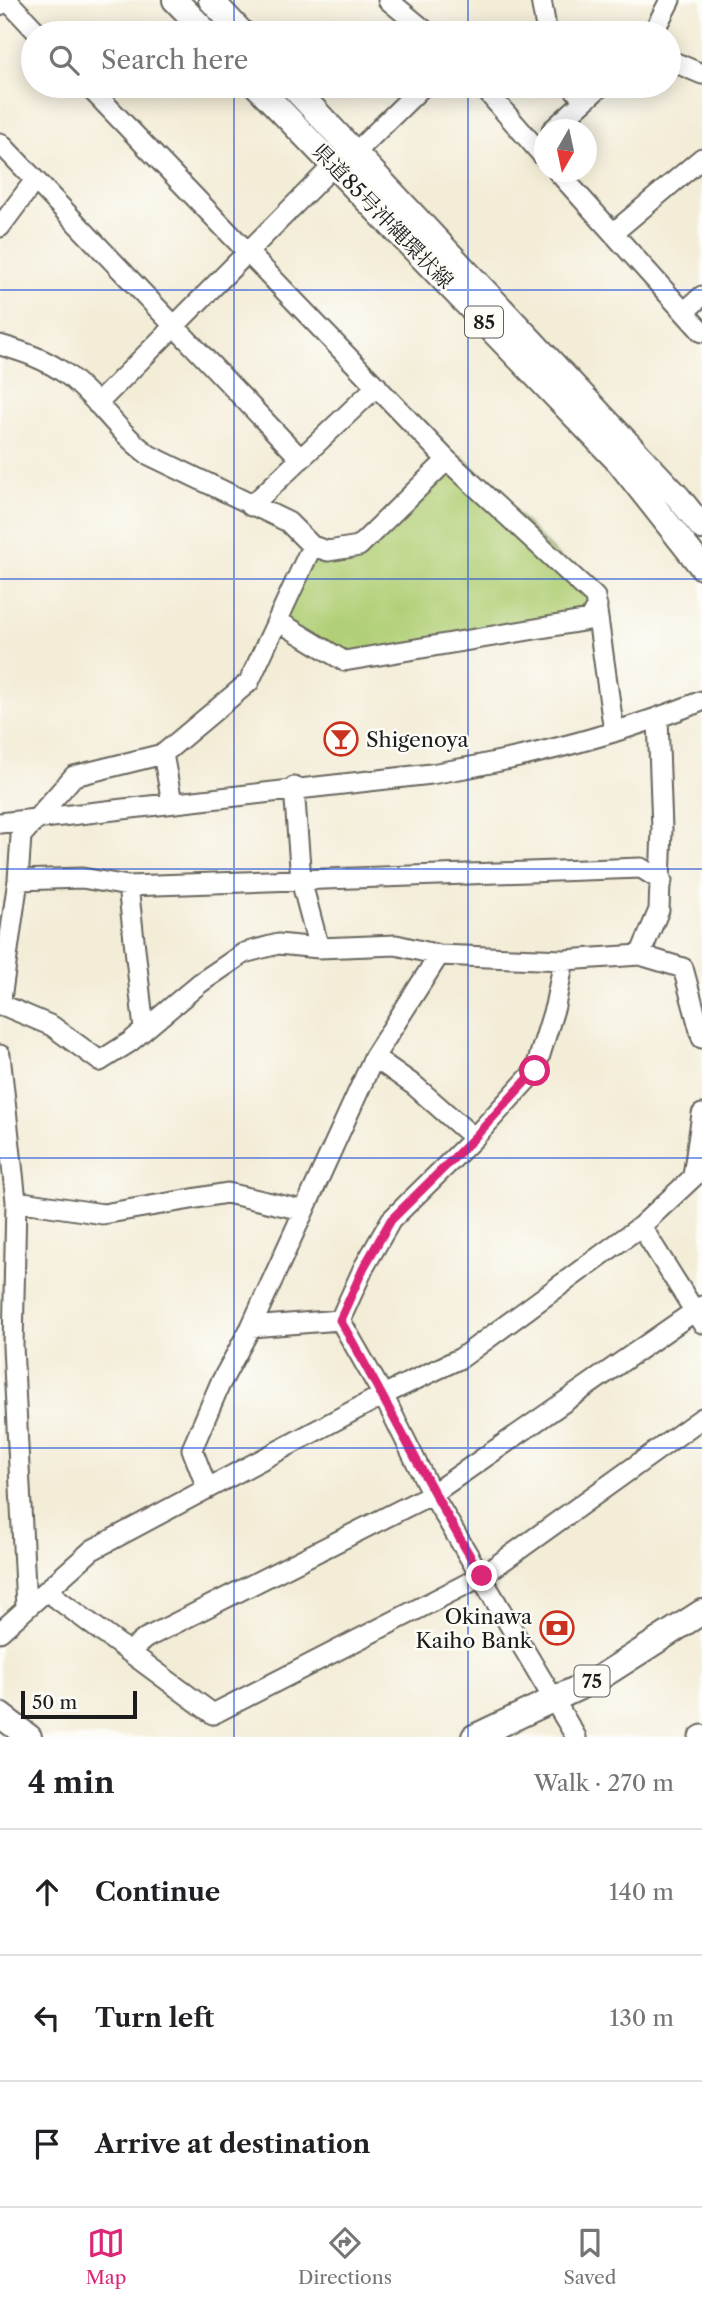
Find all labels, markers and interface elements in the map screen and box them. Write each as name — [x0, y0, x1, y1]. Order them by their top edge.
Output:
search box — [21, 21, 681, 98]
icon: search — [45, 41, 83, 79]
text: Search here — [101, 44, 248, 76]
north arrow — [534, 119, 597, 182]
street label: 県道85号沖縄環状線 — [307, 138, 459, 294]
road number: 85 — [465, 306, 503, 338]
bar icon: Shigenoya — [322, 720, 360, 758]
place label: Shigenoya — [366, 727, 469, 752]
route start — [519, 1055, 550, 1086]
route end — [466, 1560, 497, 1591]
place label: Okinawa Kaiho Bank — [416, 1604, 533, 1653]
bank icon: Okinawa Kaiho Bank — [538, 1609, 576, 1647]
road number: 75 — [574, 1666, 610, 1696]
scale bar — [21, 1688, 136, 1720]
text: 50 m — [32, 1691, 77, 1714]
text: 4 min — [28, 1764, 114, 1801]
text: Walk · 270 m — [534, 1769, 674, 1797]
icon: ahead — [28, 1873, 66, 1911]
text: Continue — [95, 1876, 220, 1908]
text: 140 m — [609, 1878, 674, 1906]
icon: left — [28, 1999, 66, 2037]
text: Turn left — [95, 2002, 214, 2034]
text: 130 m — [610, 2004, 674, 2032]
icon: arrive — [28, 2125, 66, 2163]
text: Arrive at destination — [95, 2128, 370, 2160]
tab: Map — [86, 2224, 127, 2289]
tab: Directions — [298, 2224, 392, 2289]
tab: Saved — [563, 2224, 616, 2289]

